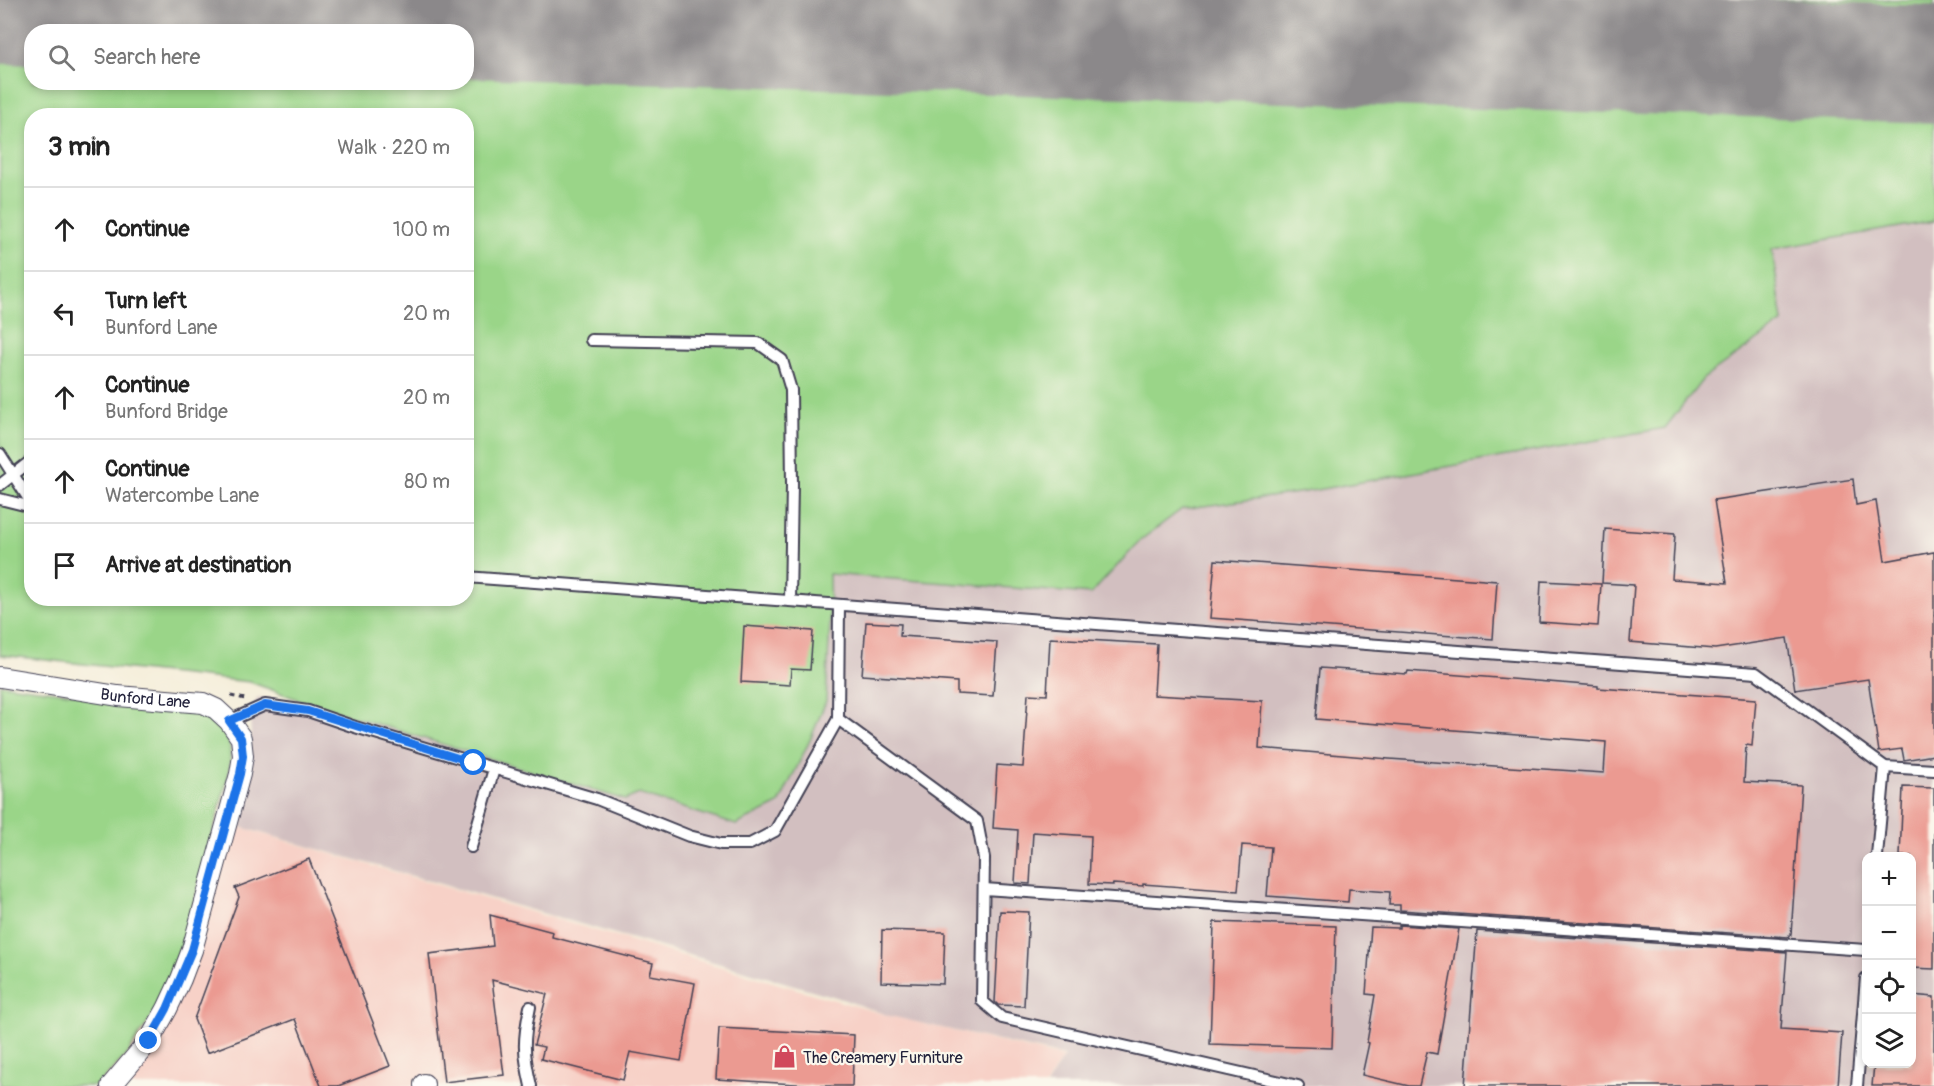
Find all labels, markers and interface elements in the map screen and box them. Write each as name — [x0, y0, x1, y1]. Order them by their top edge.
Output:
search box — [24, 24, 474, 90]
icon: search — [45, 41, 78, 74]
text: Search here — [93, 43, 200, 71]
text: 3 min — [48, 131, 110, 163]
text: Walk · 220 m — [337, 135, 450, 160]
icon: ahead — [48, 213, 81, 246]
text: Continue — [105, 215, 189, 243]
text: 100 m — [393, 217, 450, 242]
text: Turn left — [105, 287, 187, 315]
icon: left — [48, 297, 81, 330]
text: 20 m — [403, 301, 450, 326]
text: Bunford Lane — [105, 315, 217, 340]
text: Continue — [105, 371, 189, 399]
icon: ahead — [48, 381, 81, 414]
text: 20 m — [403, 385, 450, 410]
text: Bunford Bridge — [105, 399, 228, 424]
text: Continue — [105, 455, 189, 483]
icon: ahead — [48, 465, 81, 498]
text: 80 m — [404, 469, 450, 494]
text: Watercombe Lane — [105, 483, 259, 508]
icon: arrive — [48, 549, 81, 582]
text: Arrive at destination — [105, 551, 291, 579]
street label: Bunford Lane — [99, 684, 191, 713]
route start — [460, 749, 486, 775]
map controls — [1862, 852, 1916, 1068]
button: + — [1862, 852, 1916, 906]
button: − — [1862, 906, 1916, 960]
button: locate — [1862, 960, 1916, 1014]
button: layers — [1862, 1014, 1916, 1068]
route end — [135, 1027, 161, 1053]
shop icon: The Creamery Furniture — [772, 1044, 798, 1070]
place label: The Creamery Furniture — [803, 1048, 963, 1068]

